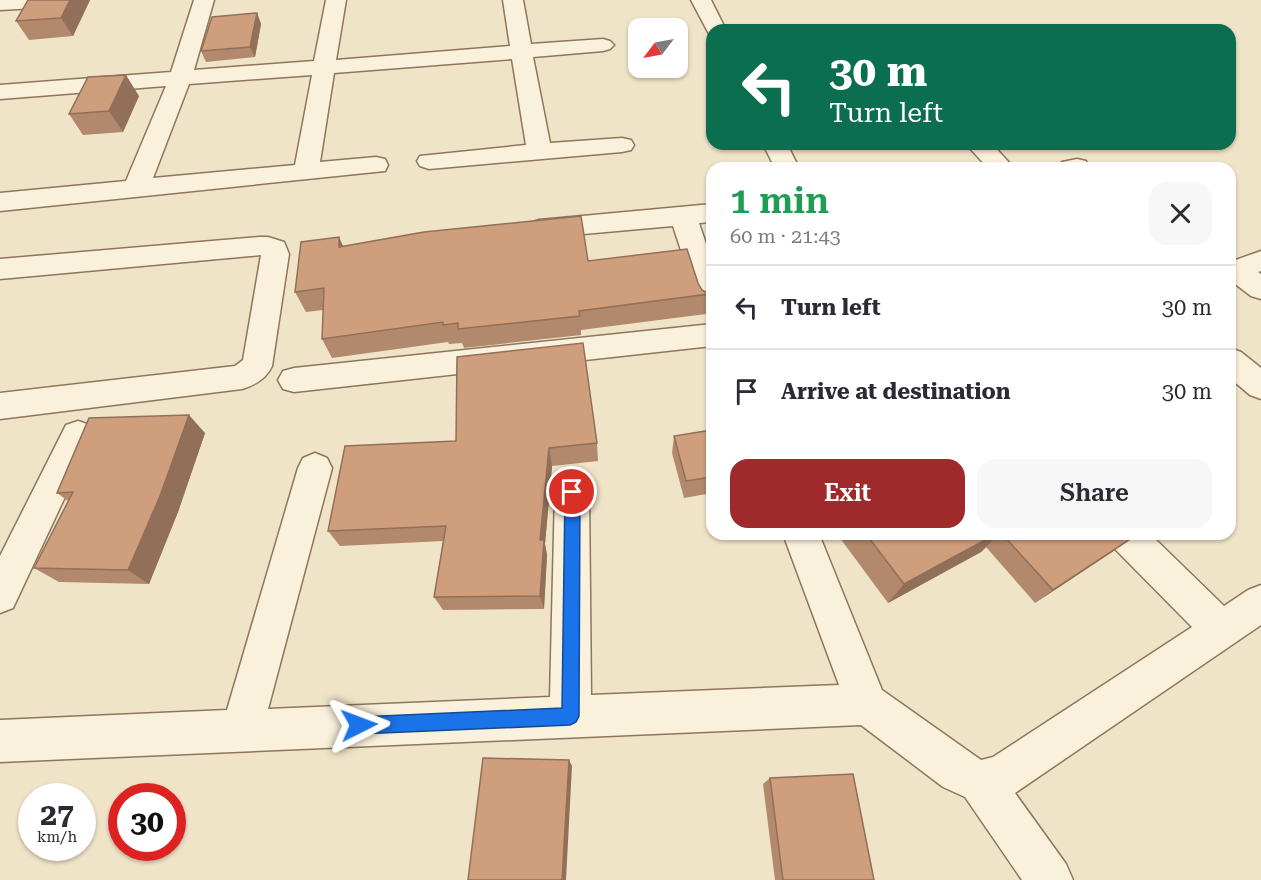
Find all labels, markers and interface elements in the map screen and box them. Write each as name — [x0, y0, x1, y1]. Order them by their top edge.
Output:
north arrow — [628, 18, 688, 78]
map controls — [628, 18, 688, 78]
text: 30 m — [829, 47, 927, 96]
icon: left — [730, 48, 808, 126]
text: Turn left — [829, 97, 943, 129]
text: 1 min — [730, 180, 829, 222]
button: close — [1149, 182, 1212, 245]
text: 60 m · 21:43 — [730, 224, 841, 248]
icon: left — [730, 291, 763, 324]
text: Turn left — [781, 295, 881, 320]
text: 30 m — [1162, 295, 1212, 320]
icon: arrive — [730, 375, 763, 408]
text: Arrive at destination — [781, 379, 1010, 404]
text: 30 m — [1162, 379, 1212, 404]
button: Exit — [730, 459, 965, 528]
button: Share — [977, 459, 1212, 528]
pin — [546, 466, 597, 517]
icon: arrive — [555, 475, 588, 508]
position arrow — [327, 693, 391, 757]
speed limit sign: 30 — [108, 783, 186, 861]
text: 27 — [40, 797, 74, 832]
text: km/h — [37, 828, 77, 846]

